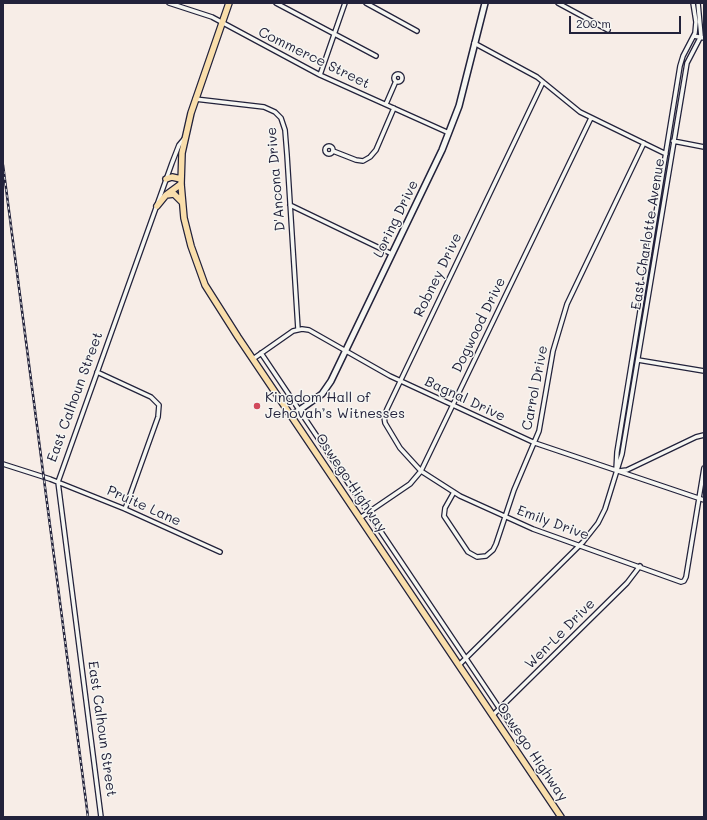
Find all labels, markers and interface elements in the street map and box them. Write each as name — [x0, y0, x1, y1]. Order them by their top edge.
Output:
scale bar — [571, 8, 683, 34]
text: 200 m — [576, 15, 611, 31]
street label: Commerce Street — [255, 24, 373, 92]
street label: D'Ancona Drive — [263, 126, 289, 232]
street label: East Charlotte Avenue — [628, 157, 668, 311]
street label: Loring Drive — [370, 177, 422, 261]
street label: Robney Drive — [410, 230, 466, 320]
street label: Dogwood Drive — [449, 275, 509, 375]
street label: East Calhoun Street — [44, 330, 106, 464]
street label: Carrol Drive — [519, 344, 551, 432]
street label: Bagnal Drive — [422, 373, 508, 425]
place label: Kingdom Hall of Jehovah’s Witnesses — [265, 390, 405, 422]
marker: Kingdom Hall of Jehovah’s Witnesses — [252, 401, 262, 411]
street label: Oswego Highway — [312, 430, 390, 536]
street label: Pruite Lane — [104, 482, 184, 530]
street label: Emily Drive — [515, 502, 591, 544]
street label: Wen-Le Drive — [521, 595, 599, 673]
street label: East Calhoun Street — [84, 660, 120, 798]
street label: Oswego Highway — [493, 699, 571, 805]

